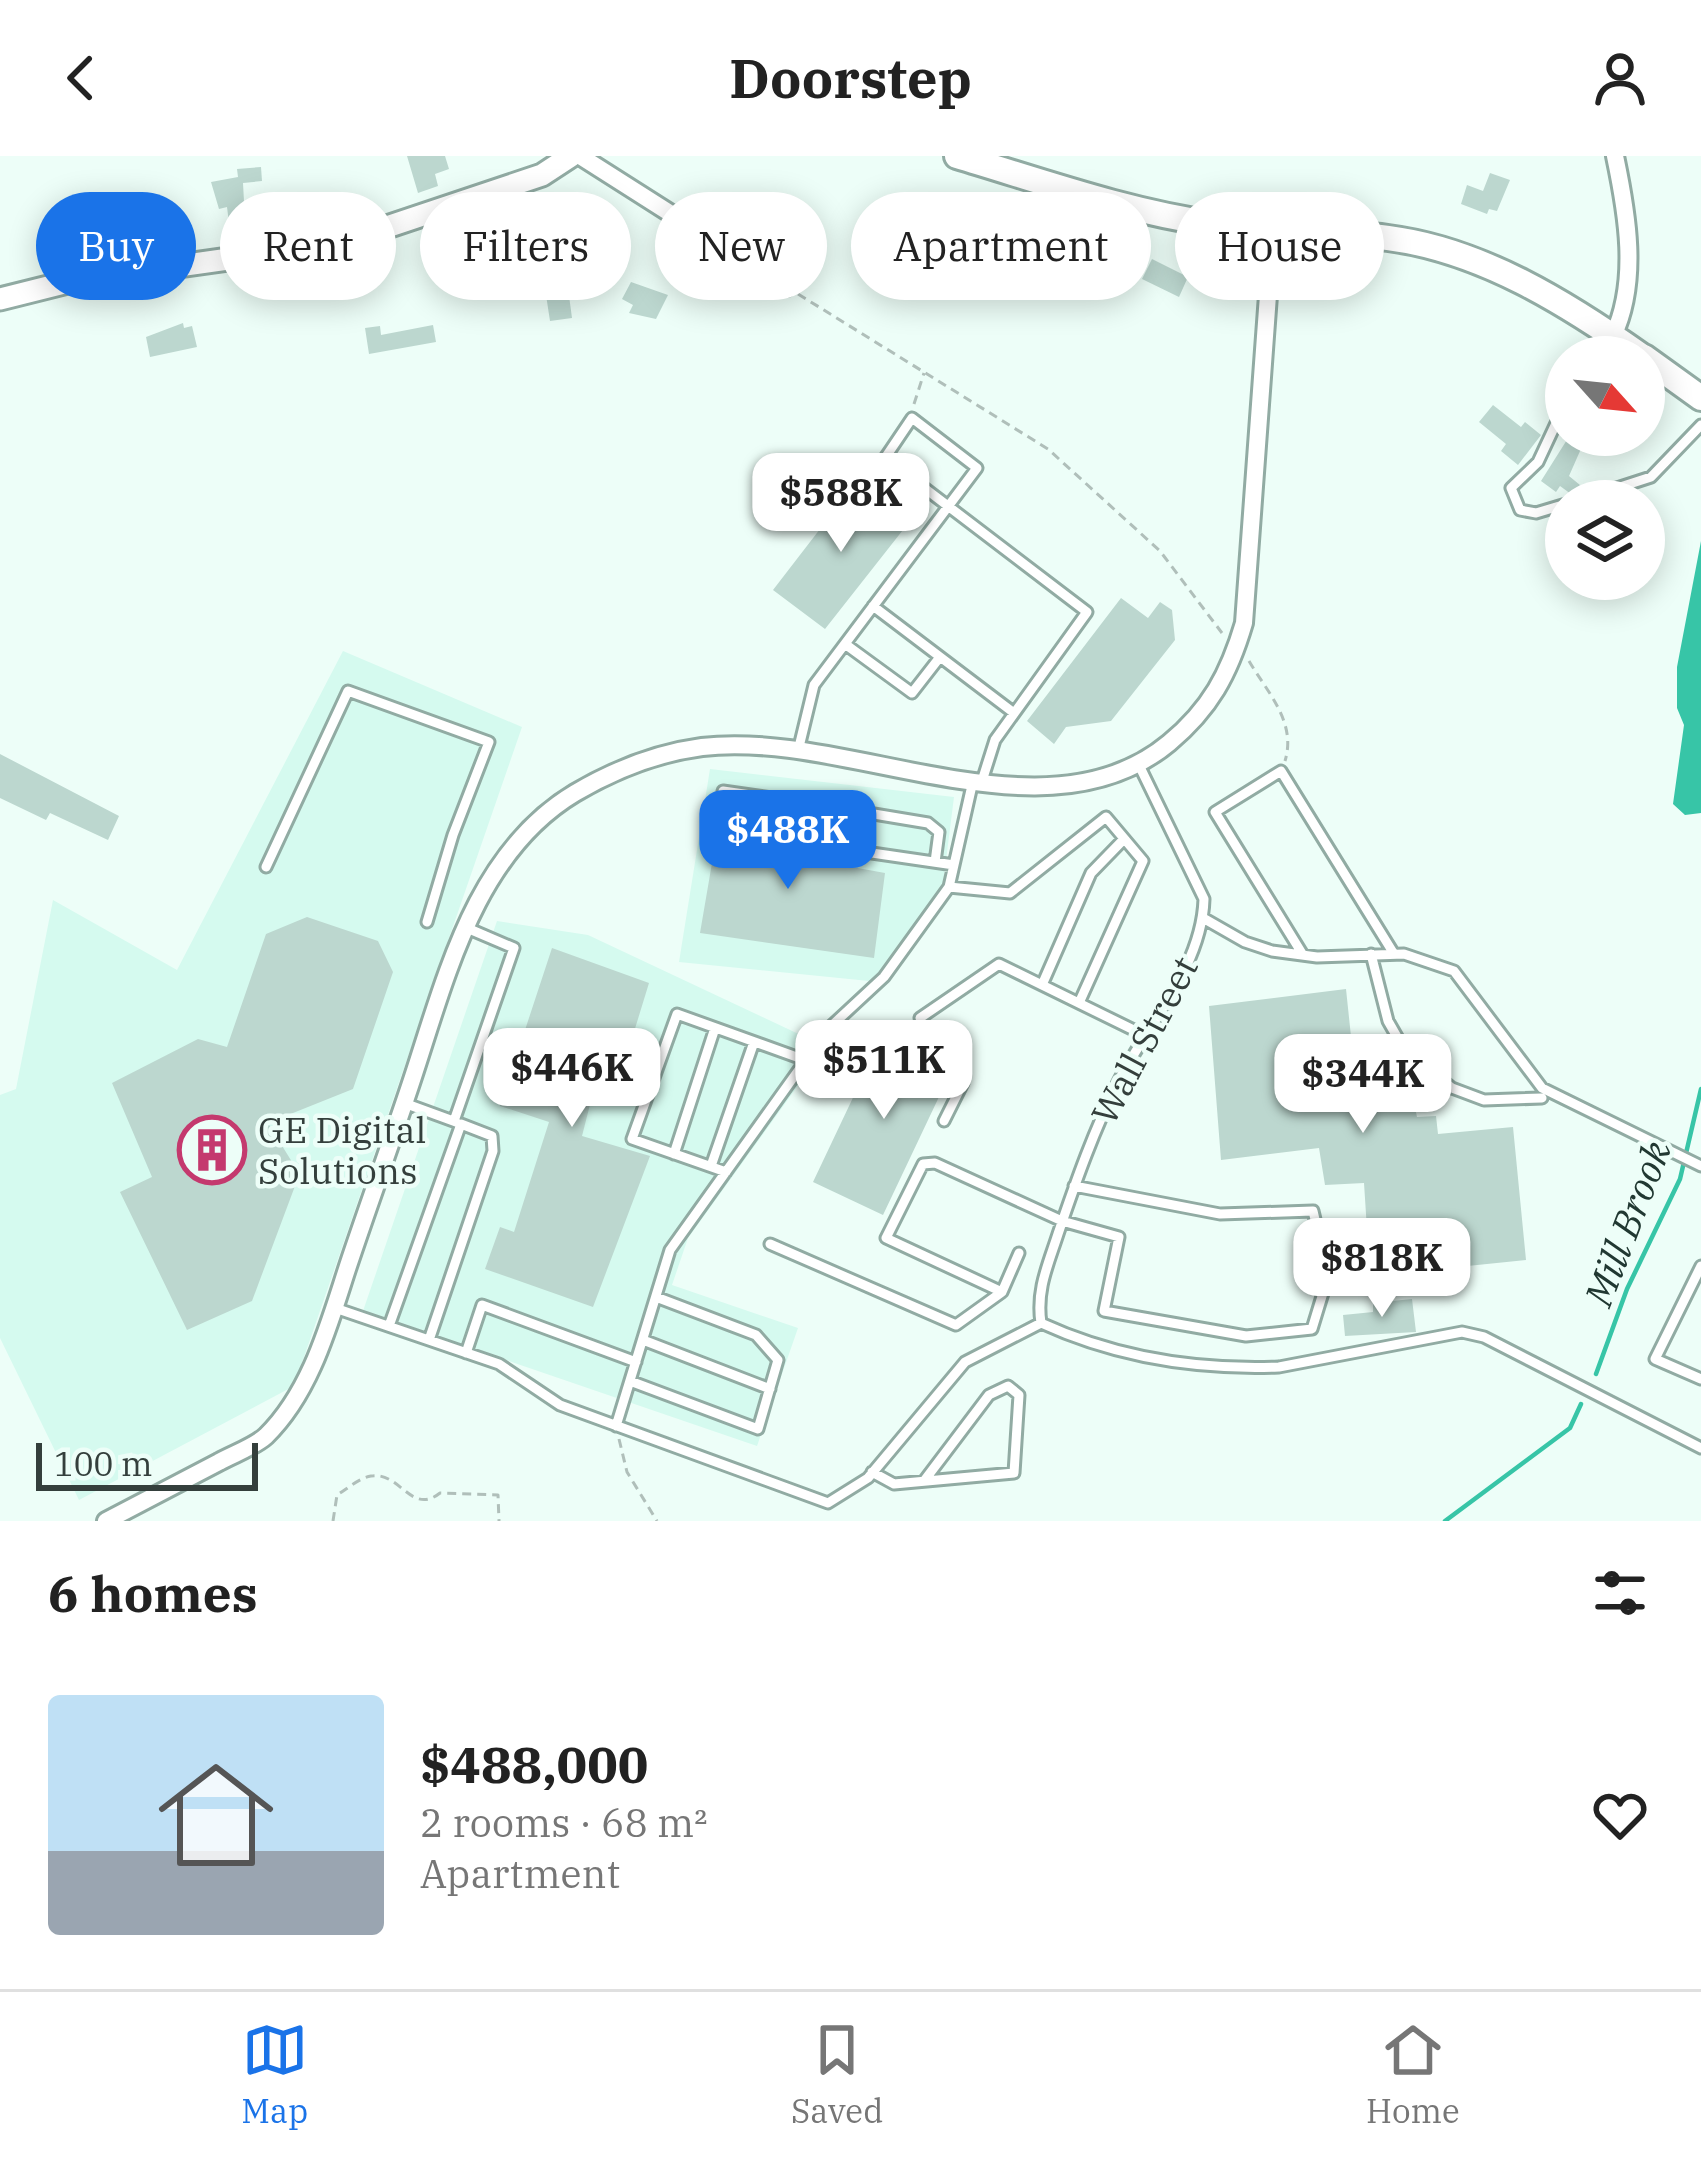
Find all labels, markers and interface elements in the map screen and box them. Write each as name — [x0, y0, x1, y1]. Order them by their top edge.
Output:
text: Doorstep — [729, 43, 972, 113]
icon: back — [48, 45, 114, 111]
icon: person — [1587, 45, 1653, 111]
chip: Buy — [36, 192, 196, 300]
chip: Rent — [220, 192, 396, 300]
chip: Filters — [420, 192, 631, 300]
chip: New — [655, 192, 827, 300]
chip: Apartment — [851, 192, 1151, 300]
chip: House — [1175, 192, 1384, 300]
north arrow — [1545, 336, 1665, 456]
map controls — [1545, 336, 1665, 600]
pin: $588K — [757, 453, 925, 555]
text: $588K — [779, 466, 903, 517]
button: layers — [1545, 480, 1665, 600]
pin: $488K — [704, 790, 872, 892]
text: $488K — [726, 803, 850, 854]
street label: Wall Street — [1080, 948, 1208, 1132]
pin: $511K — [800, 1020, 968, 1122]
pin: $446K — [488, 1028, 656, 1130]
text: $511K — [822, 1033, 946, 1084]
pin: $344K — [1279, 1034, 1447, 1136]
text: $446K — [510, 1041, 634, 1092]
text: $344K — [1301, 1047, 1425, 1098]
place label: GE Digital Solutions — [258, 1106, 426, 1194]
building icon: GE Digital Solutions — [177, 1115, 247, 1185]
water label: Mill Brook — [1572, 1133, 1682, 1314]
pin: $818K — [1298, 1218, 1466, 1320]
text: $818K — [1320, 1231, 1444, 1282]
scale bar — [36, 1437, 258, 1490]
text: 100 m — [54, 1442, 153, 1485]
text: 6 homes — [48, 1560, 258, 1626]
icon: filters — [1587, 1560, 1653, 1626]
text: $488,000 — [420, 1731, 648, 1797]
icon: home — [144, 1743, 288, 1887]
icon: heart — [1587, 1782, 1653, 1848]
text: 2 rooms · 68 m² — [420, 1797, 708, 1848]
text: Apartment — [420, 1848, 620, 1899]
tab: Map — [241, 2017, 308, 2132]
tab: Saved — [791, 2017, 883, 2132]
tab: Home — [1366, 2017, 1460, 2132]

